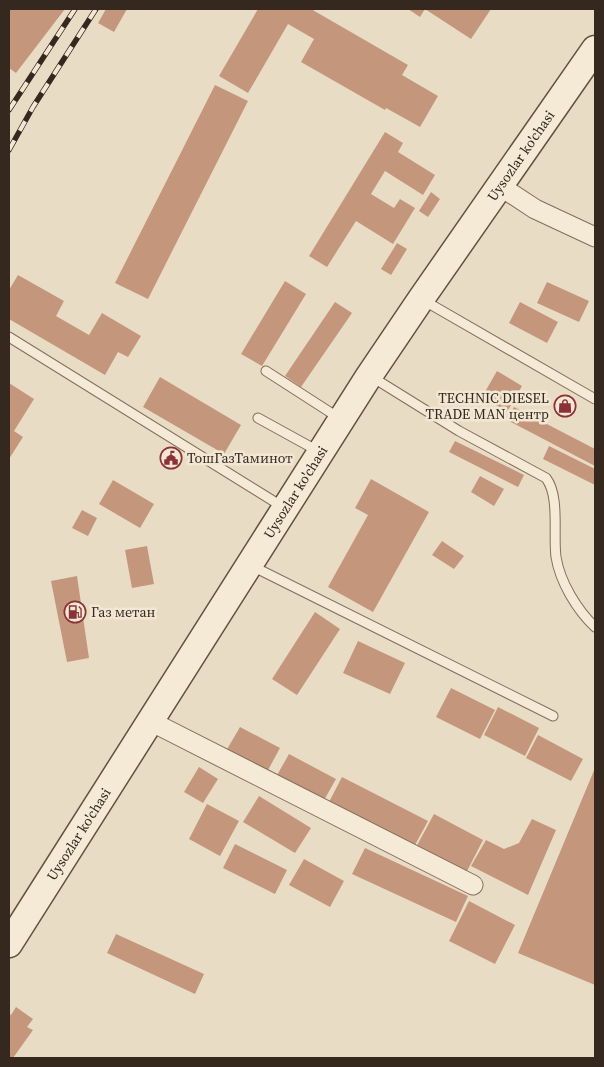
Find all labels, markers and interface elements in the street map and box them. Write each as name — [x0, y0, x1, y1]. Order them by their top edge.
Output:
street label: Uysozlar ko'chasi — [482, 106, 559, 205]
place label: TECHNIC DIESEL TRADE MAN центр — [425, 388, 549, 424]
shop icon: TECHNIC DIESEL TRADE MAN центр — [553, 394, 577, 418]
street label: Uysozlar ko'chasi — [259, 442, 332, 542]
public building icon: ТошГазТаминот — [159, 446, 183, 470]
place label: ТошГазТаминот — [187, 448, 293, 468]
fuel station icon: Газ метан — [63, 600, 87, 624]
place label: Газ метан — [91, 602, 156, 622]
street label: Uysozlar ko'chasi — [42, 784, 115, 884]

